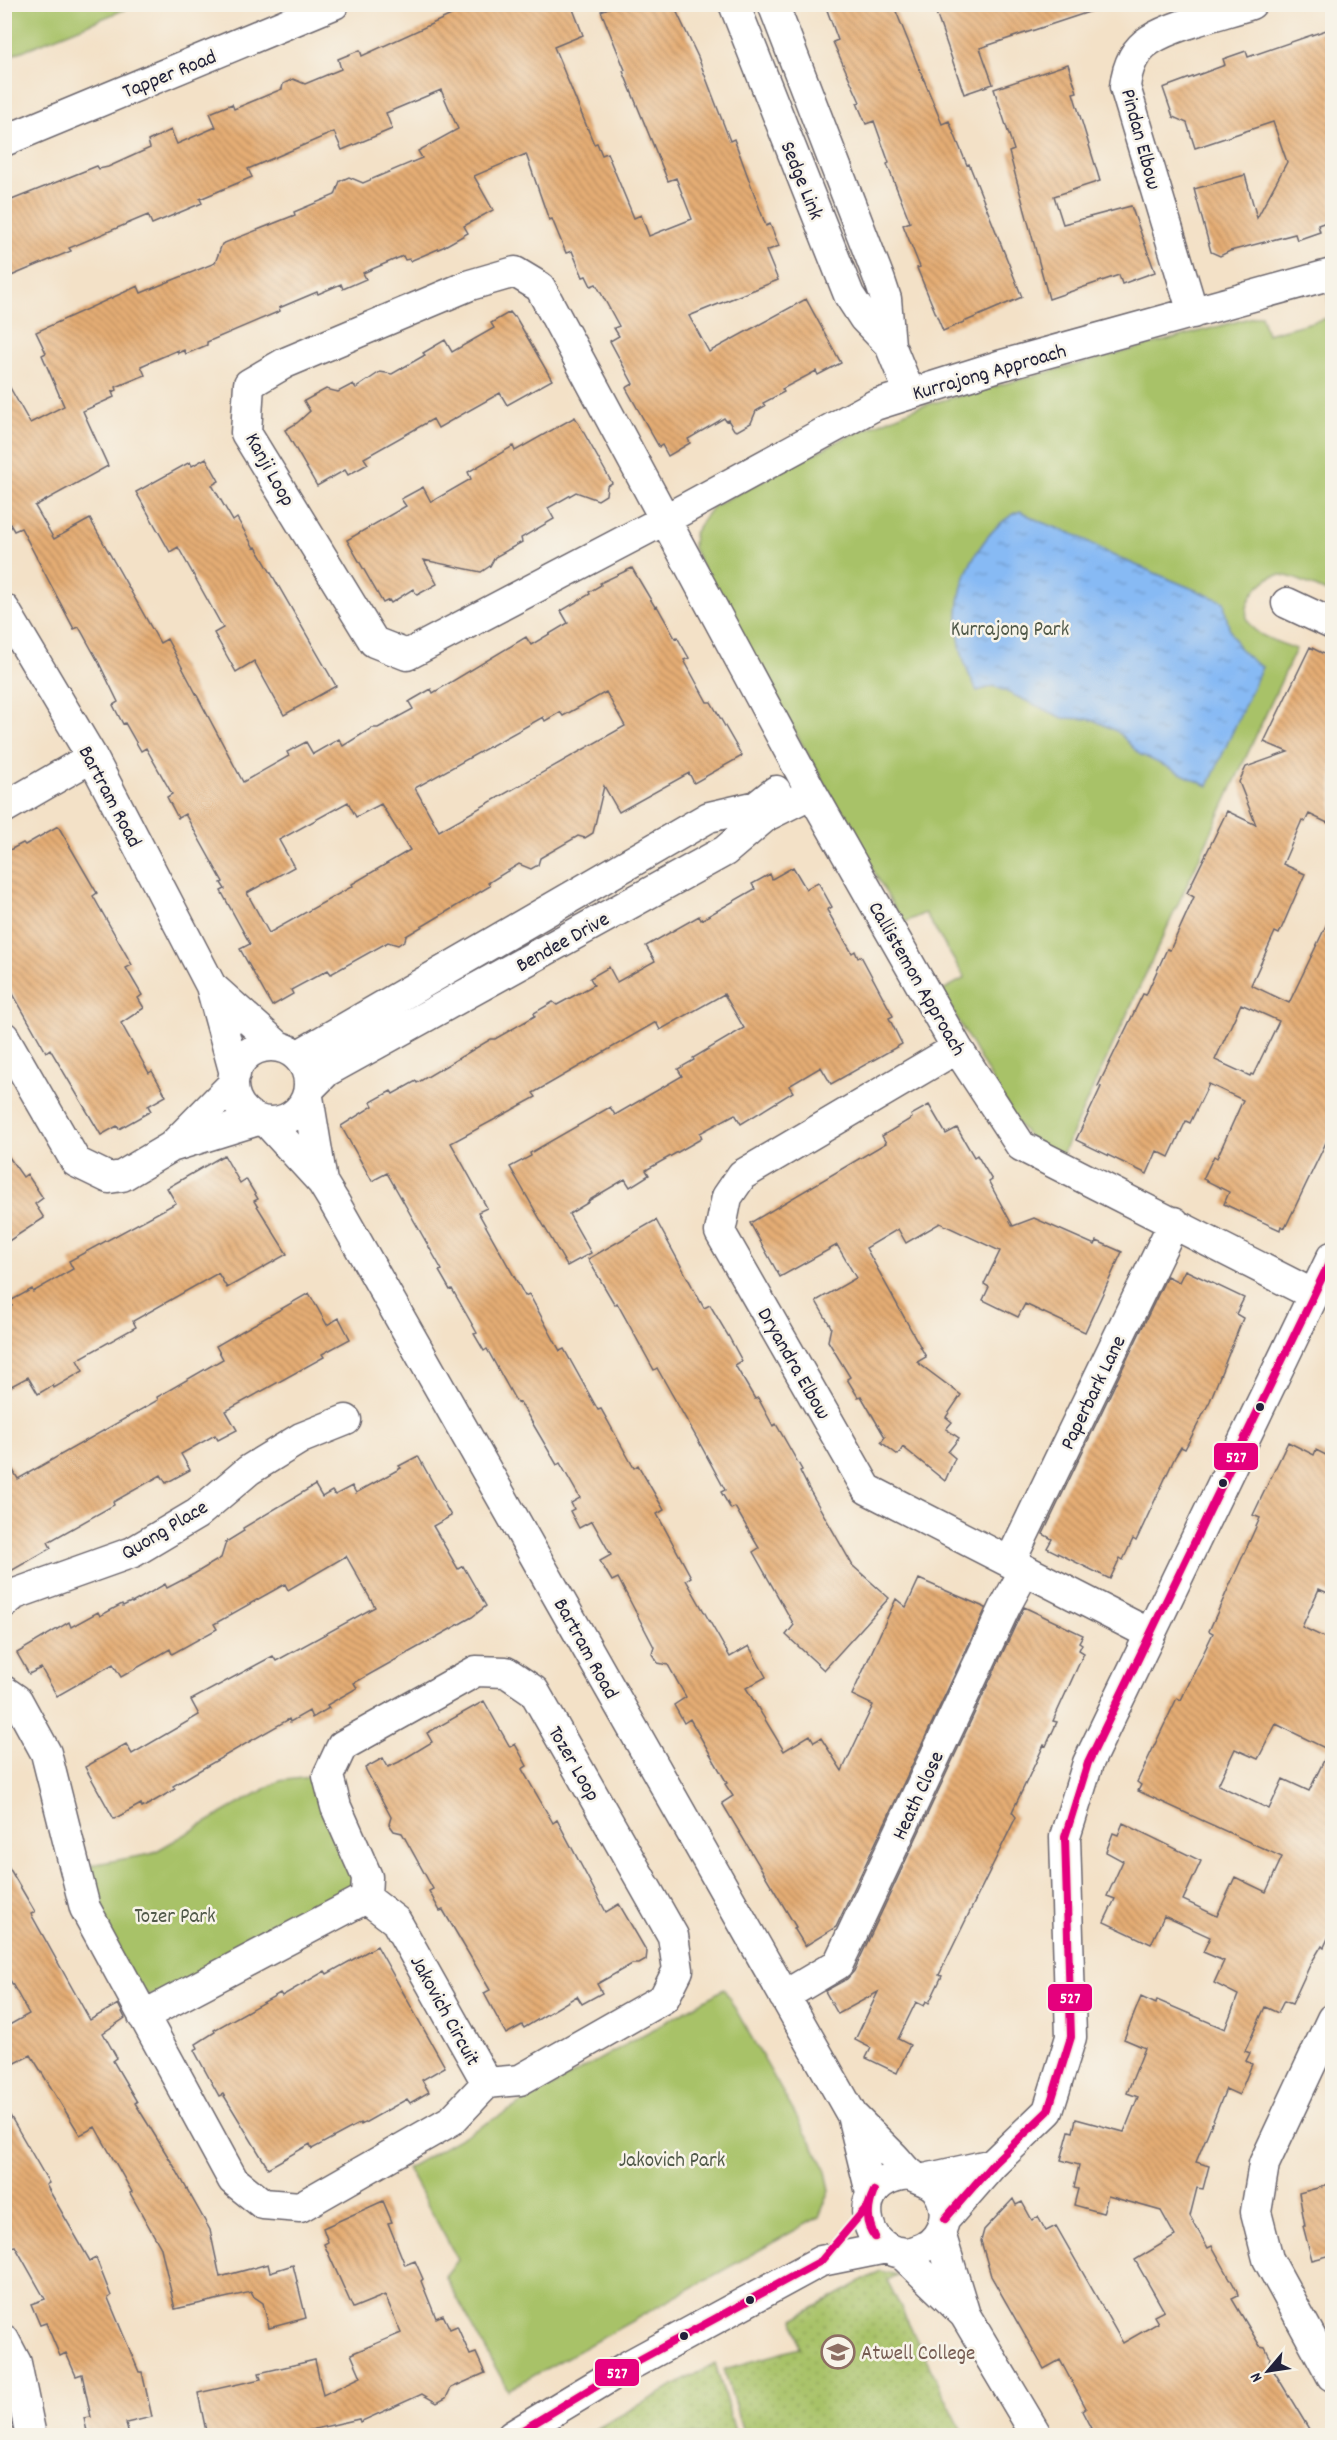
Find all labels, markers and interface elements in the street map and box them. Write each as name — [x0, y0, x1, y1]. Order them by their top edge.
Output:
street label: Tapper Road — [119, 43, 222, 108]
street label: Pindan Elbow — [1111, 86, 1167, 194]
street label: Sedge Link — [771, 137, 830, 225]
street label: Kurrajong Approach — [909, 338, 1070, 410]
street label: Kanji Loop — [236, 428, 301, 513]
park label: Kurrajong Park — [951, 616, 1069, 646]
street label: Bartram Road — [69, 741, 148, 854]
street label: Callistemon Approach — [859, 897, 972, 1062]
street label: Bendee Drive — [511, 906, 616, 982]
street label: Dryandra Elbow — [748, 1303, 837, 1426]
street label: Paperbark Lane — [1054, 1331, 1135, 1455]
unlabelled marker — [1254, 1401, 1266, 1413]
line badge: 527 — [1213, 1442, 1259, 1471]
text: 527 — [1226, 1447, 1246, 1470]
unlabelled marker — [1217, 1477, 1229, 1489]
street label: Quong Place — [116, 1494, 215, 1569]
street label: Bartram Road — [544, 1593, 625, 1705]
street label: Tozer Loop — [539, 1721, 606, 1808]
street label: Heath Close — [886, 1747, 953, 1846]
park label: Tozer Park — [134, 1903, 216, 1933]
street label: Jakovich Circuit — [401, 1951, 486, 2072]
line badge: 527 — [1047, 1983, 1093, 2012]
text: 527 — [1060, 1988, 1080, 2011]
park label: Jakovich Park — [619, 2147, 725, 2177]
unlabelled marker — [744, 2294, 756, 2306]
unlabelled marker — [678, 2330, 690, 2342]
school or university icon: Atwell College — [820, 2334, 856, 2370]
place label: Atwell College — [861, 2340, 975, 2370]
north arrow — [1238, 2341, 1298, 2401]
line badge: 527 — [594, 2358, 640, 2387]
text: 527 — [607, 2363, 627, 2386]
text: N — [1245, 2368, 1269, 2386]

